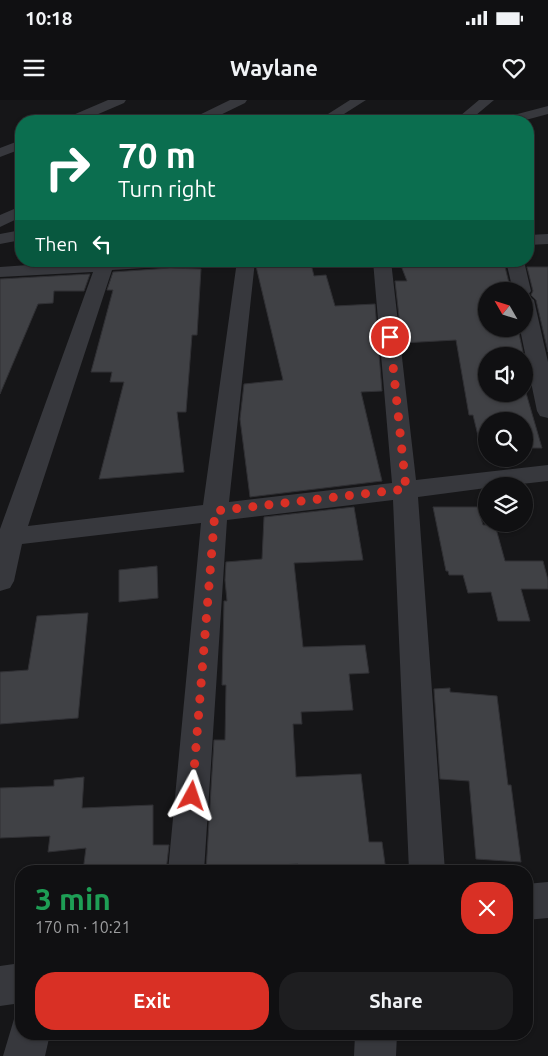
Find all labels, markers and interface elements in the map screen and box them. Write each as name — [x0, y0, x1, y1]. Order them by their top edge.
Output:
text: 10:18 — [25, 7, 73, 29]
icon: menu — [20, 54, 48, 82]
icon: heart — [500, 54, 528, 82]
text: Waylane — [230, 55, 318, 80]
icon: right — [35, 135, 100, 200]
text: 70 m — [118, 135, 196, 175]
text: Turn right — [118, 176, 216, 201]
icon: left — [88, 230, 116, 258]
text: Then — [35, 233, 78, 255]
north arrow — [478, 282, 532, 338]
map controls — [478, 282, 533, 532]
pin — [369, 316, 411, 358]
icon: arrive — [376, 323, 404, 351]
button: sound — [478, 347, 533, 402]
button: search — [478, 412, 533, 467]
button: layers — [478, 477, 533, 532]
position arrow — [165, 769, 217, 821]
text: 3 min — [35, 882, 111, 916]
button: close — [461, 882, 513, 934]
text: 170 m · 10:21 — [35, 918, 131, 936]
button: Exit — [35, 972, 269, 1030]
button: Share — [279, 972, 513, 1030]

